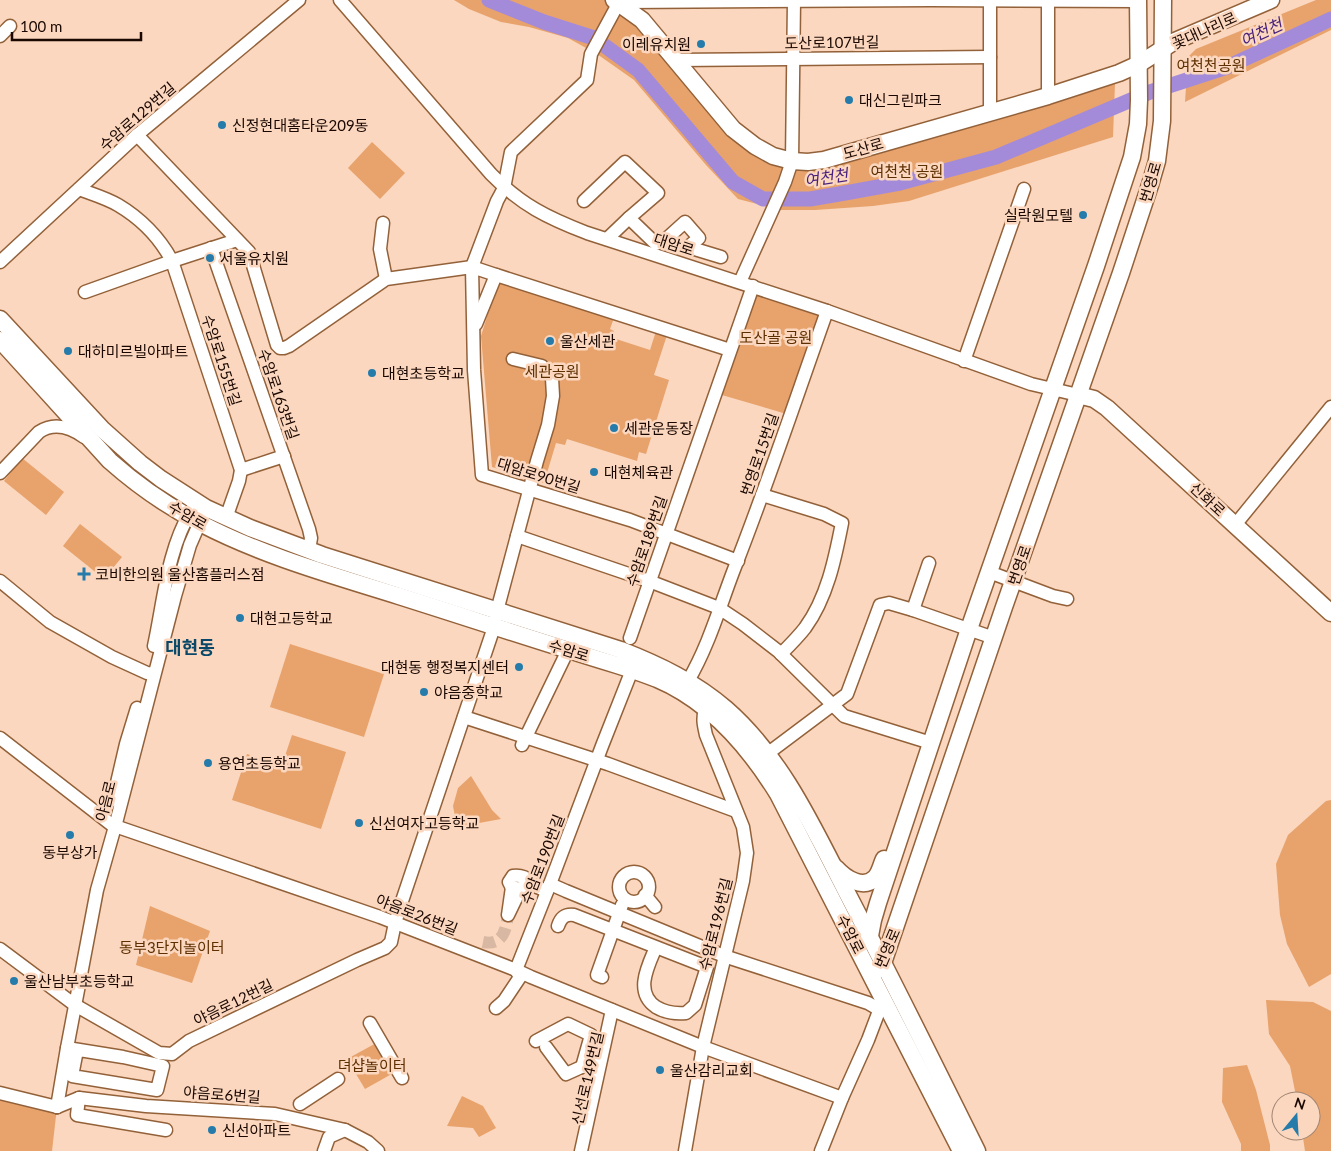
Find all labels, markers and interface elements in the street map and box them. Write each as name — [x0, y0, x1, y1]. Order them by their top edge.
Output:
street label: 꽃대나리로 — [1169, 8, 1239, 52]
scale bar — [12, 10, 141, 42]
water label: 여천천 — [1237, 13, 1287, 50]
text: 100 m — [20, 17, 62, 35]
street label: 도산로107번길 — [784, 32, 880, 52]
place label: 이레유치원 — [622, 35, 691, 53]
marker: 이레유치원 — [695, 38, 707, 50]
park label: 여천천공원 — [1176, 56, 1246, 74]
street label: 수암로129번길 — [95, 78, 179, 154]
place label: 대신그린파크 — [859, 91, 942, 109]
marker: 대신그린파크 — [843, 94, 855, 106]
place label: 신정현대홈타운209동 — [232, 116, 369, 134]
marker: 신정현대홈타운209동 — [216, 119, 228, 131]
street label: 도산로 — [841, 134, 885, 162]
street label: 번영로 — [1136, 160, 1164, 204]
park label: 여천천 공원 — [871, 162, 943, 180]
water label: 여천천 — [803, 164, 852, 190]
place label: 실락원모텔 — [1004, 206, 1073, 224]
marker: 실락원모텔 — [1077, 209, 1089, 221]
street label: 대암로 — [652, 229, 696, 259]
place label: 서울유치원 — [220, 249, 289, 267]
marker: 서울유치원 — [204, 252, 216, 264]
street label: 수암로155번길 — [199, 312, 245, 408]
park label: 도산골 공원 — [740, 328, 812, 346]
place label: 울산세관 — [560, 332, 615, 350]
marker: 울산세관 — [544, 335, 556, 347]
place label: 대하미르빌아파트 — [78, 342, 189, 360]
marker: 대하미르빌아파트 — [62, 345, 74, 357]
street label: 수암로163번길 — [255, 346, 303, 442]
park label: 세관공원 — [524, 362, 580, 380]
place label: 대현초등학교 — [382, 364, 465, 382]
marker: 대현초등학교 — [366, 367, 378, 379]
street label: 번영로15번길 — [736, 410, 782, 498]
place label: 세관운동장 — [624, 419, 693, 437]
marker: 세관운동장 — [608, 422, 620, 434]
street label: 대암로90번길 — [495, 454, 583, 496]
place label: 대현체육관 — [604, 463, 673, 481]
marker: 대현체육관 — [588, 466, 600, 478]
street label: 신화로 — [1187, 478, 1229, 520]
street label: 수암로189번길 — [622, 493, 670, 589]
street label: 수암로 — [166, 497, 210, 533]
street label: 번영로 — [1004, 542, 1034, 588]
place label: 코비한의원 울산홈플러스점 — [95, 565, 264, 583]
marker: 코비한의원 울산홈플러스점 — [77, 567, 91, 581]
place label: 대현고등학교 — [250, 609, 333, 627]
marker: 대현고등학교 — [234, 612, 246, 624]
street label: 수암로 — [547, 635, 591, 665]
district label: 대현동 — [165, 636, 215, 658]
place label: 대현동 행정복지센터 — [381, 658, 509, 676]
marker: 대현동 행정복지센터 — [513, 661, 525, 673]
place label: 야음중학교 — [434, 683, 503, 701]
marker: 야음중학교 — [418, 686, 430, 698]
place label: 용연초등학교 — [218, 754, 301, 772]
marker: 용연초등학교 — [202, 757, 214, 769]
street label: 야음로 — [91, 779, 119, 823]
street label: 수암로190번길 — [517, 811, 567, 907]
place label: 신선여자고등학교 — [369, 814, 479, 832]
marker: 신선여자고등학교 — [353, 817, 365, 829]
marker: 동부상가 — [64, 829, 76, 841]
place label: 동부상가 — [42, 843, 98, 861]
street label: 수암로196번길 — [695, 876, 735, 972]
street label: 야음로26번길 — [373, 890, 461, 938]
street label: 수암로 — [834, 911, 868, 957]
street label: 번영로 — [871, 925, 903, 971]
park label: 동부3단지놀이터 — [119, 938, 225, 956]
place label: 울산남부초등학교 — [24, 972, 134, 990]
marker: 울산남부초등학교 — [8, 975, 20, 987]
street label: 야음로12번길 — [190, 975, 276, 1029]
street label: 신선로149번길 — [568, 1030, 606, 1126]
park label: 뎌샵놀이터 — [337, 1056, 407, 1074]
place label: 울산감리교회 — [670, 1061, 753, 1079]
marker: 울산감리교회 — [654, 1064, 666, 1076]
street label: 야음로6번길 — [183, 1082, 261, 1106]
north arrow — [1271, 1091, 1321, 1141]
text: N — [1292, 1093, 1308, 1113]
place label: 신선아파트 — [222, 1121, 291, 1139]
marker: 신선아파트 — [206, 1124, 218, 1136]

